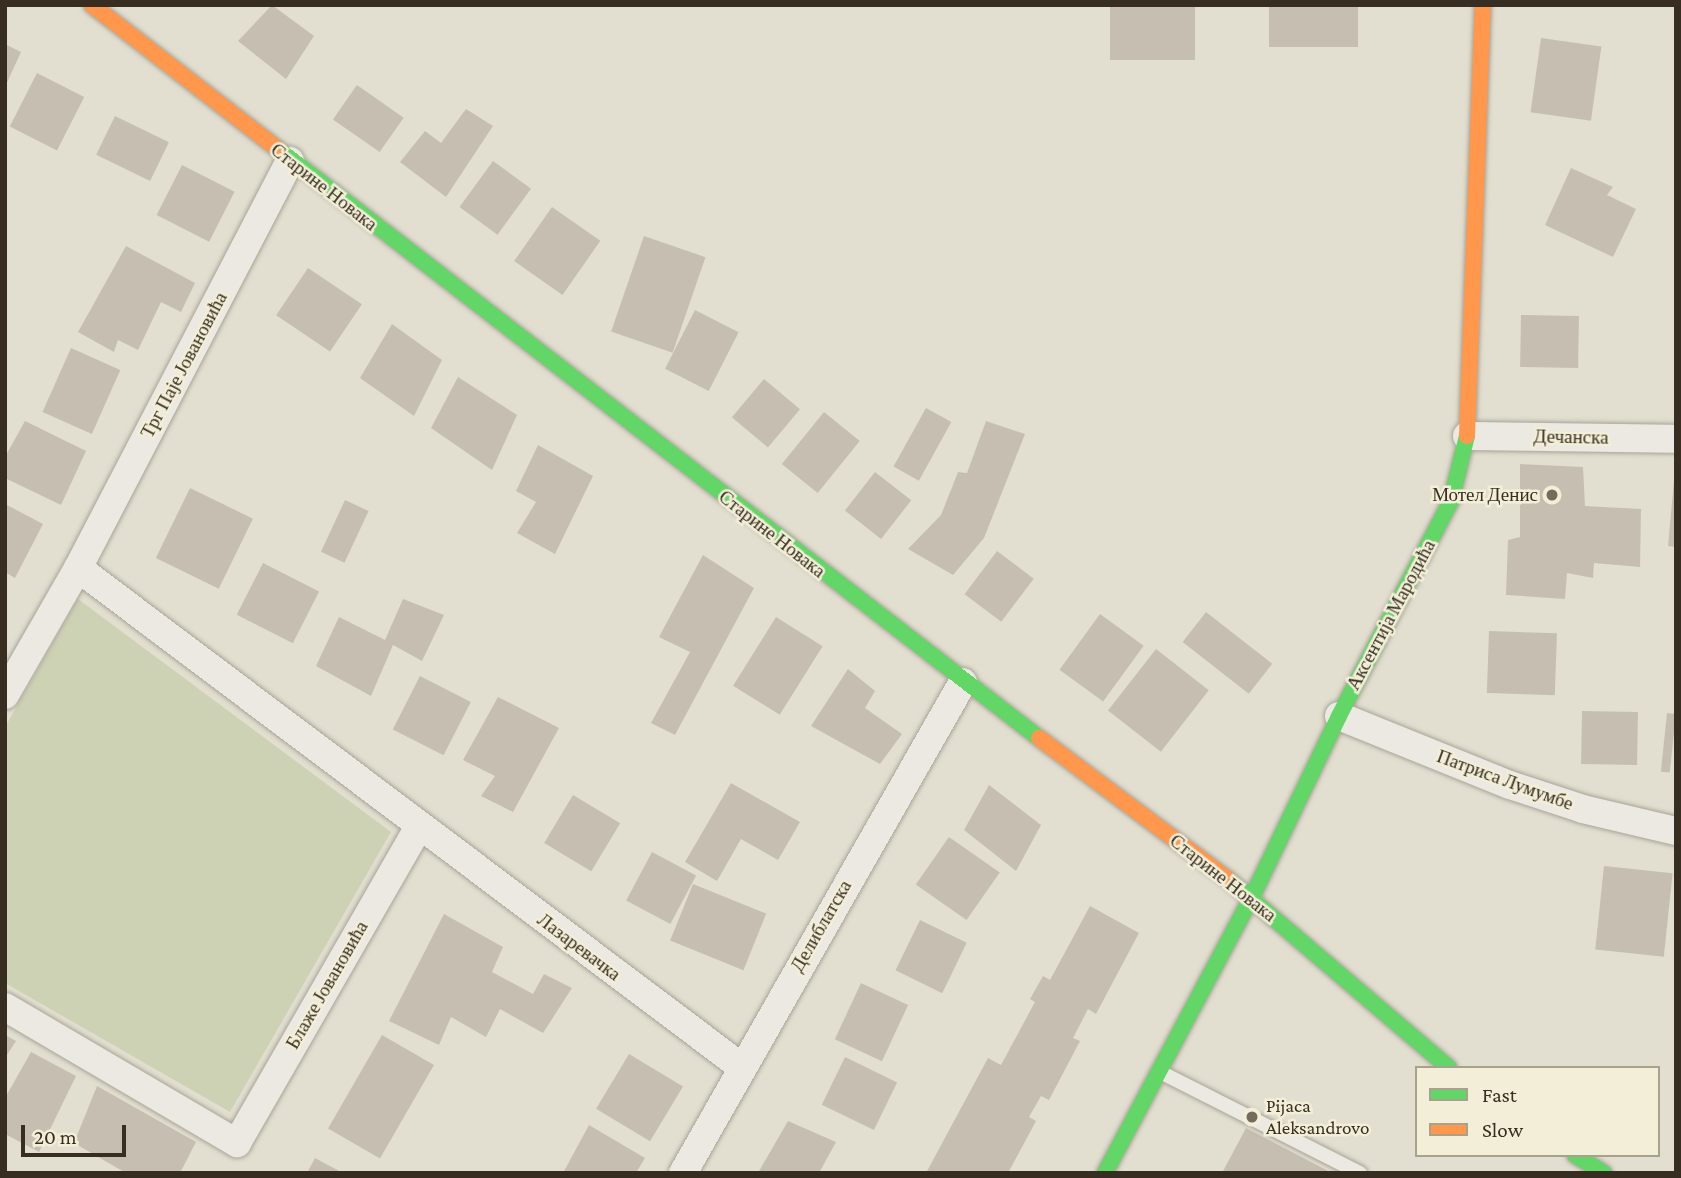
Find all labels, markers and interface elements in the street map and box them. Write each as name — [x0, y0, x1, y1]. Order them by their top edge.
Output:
street label: Старине Новака — [266, 138, 382, 236]
street label: Трг Паје Јовановића — [136, 288, 232, 442]
street label: Дечанска — [1533, 425, 1609, 449]
place label: Мотел Денис — [1432, 484, 1538, 506]
street label: Старине Новака — [714, 485, 830, 583]
marker: Мотел Денис — [1544, 487, 1560, 503]
street label: Аксентија Мародића — [1342, 536, 1440, 694]
street label: Патриса Лумумбе — [1434, 745, 1576, 815]
street label: Старине Новака — [1165, 829, 1281, 927]
street label: Делиблатска — [786, 876, 856, 976]
street label: Лазаревачка — [533, 908, 625, 986]
street label: Блаже Јовановића — [281, 917, 373, 1053]
legend — [1415, 1066, 1660, 1157]
text: Fast — [1482, 1083, 1517, 1107]
place label: Pijaca Aleksandrovo — [1266, 1095, 1369, 1139]
marker: Pijaca Aleksandrovo — [1244, 1109, 1260, 1125]
scale bar — [24, 1112, 130, 1156]
text: Slow — [1482, 1118, 1523, 1142]
text: 20 m — [34, 1125, 77, 1149]

